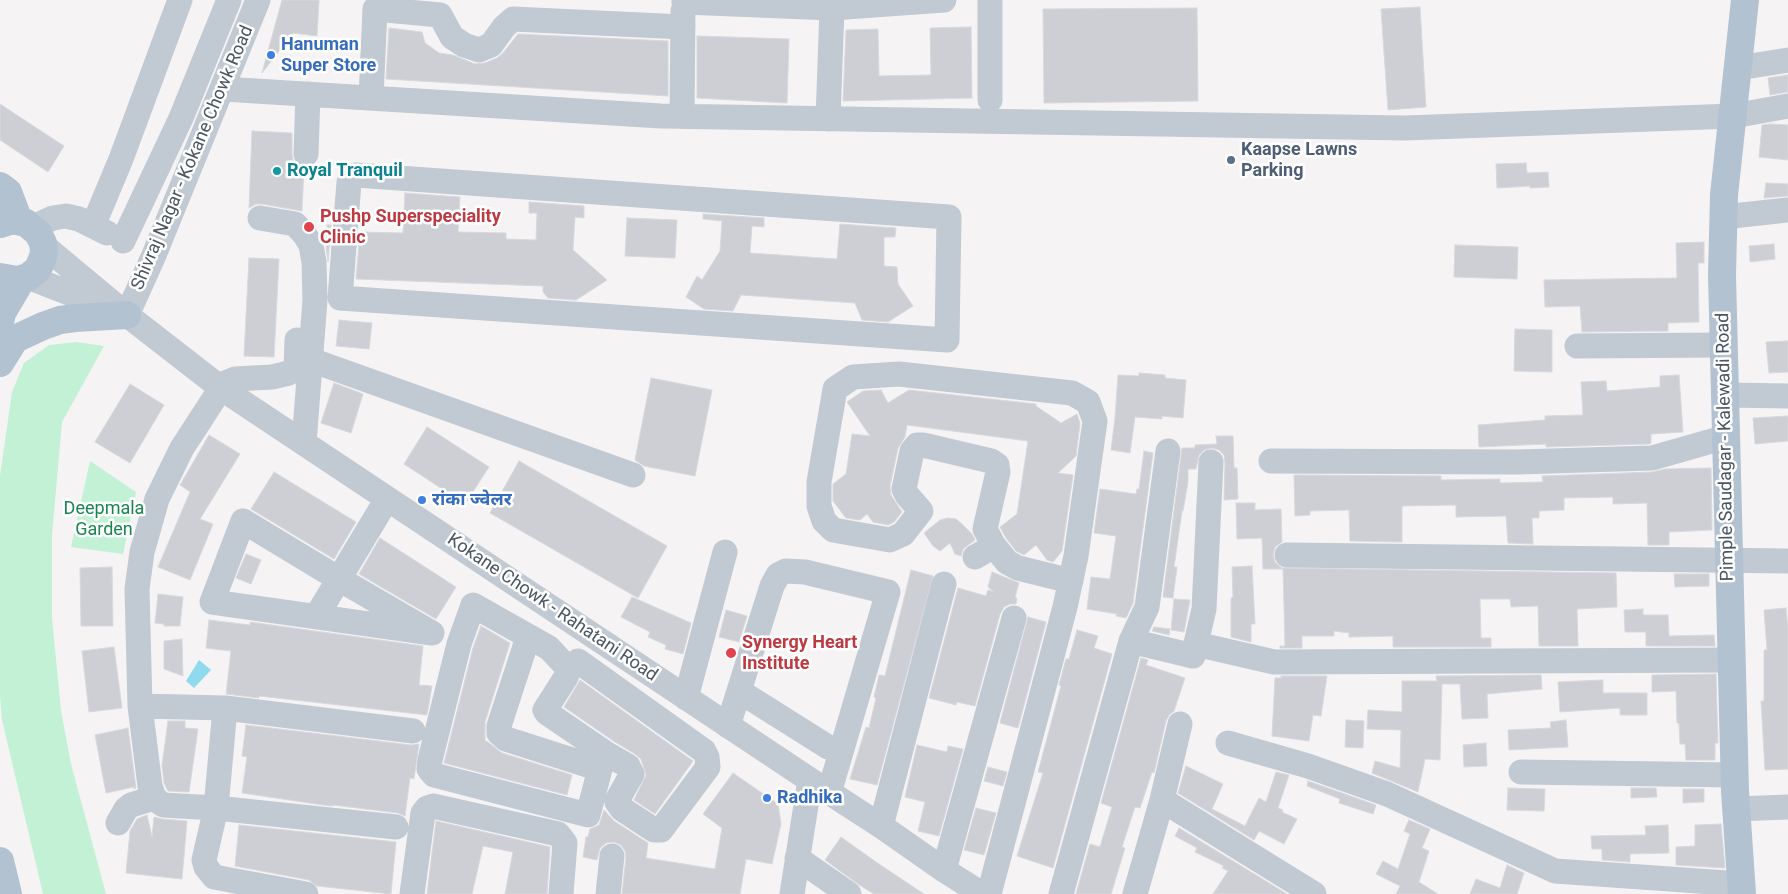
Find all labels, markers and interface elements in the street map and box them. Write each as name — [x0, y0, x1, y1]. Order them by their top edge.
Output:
street label: Shivraj Nagar - Kokane Chowk Road — [127, 23, 259, 293]
place label: Hanuman Super Store — [281, 34, 376, 76]
marker: Hanuman Super Store — [265, 49, 277, 61]
place label: Kaapse Lawns Parking — [1241, 139, 1357, 182]
marker: Kaapse Lawns Parking — [1225, 154, 1237, 166]
place label: Royal Tranquil — [287, 160, 403, 182]
marker: Royal Tranquil — [271, 165, 283, 177]
place label: Pushp Superspeciality Clinic — [320, 206, 501, 248]
marker: Pushp Superspeciality Clinic — [302, 220, 316, 234]
street label: Pimple Saudagar - Kalewadi Road — [1713, 312, 1739, 582]
place label: रांका ज्वेलर — [432, 489, 512, 511]
marker: रांका ज्वेलर — [416, 494, 428, 506]
park label: Deepmala Garden — [64, 498, 144, 540]
street label: Kokane Chowk - Rahatani Road — [443, 529, 661, 687]
place label: Synergy Heart Institute — [742, 632, 857, 674]
marker: Synergy Heart Institute — [724, 646, 738, 660]
place label: Radhika — [777, 787, 842, 809]
marker: Radhika — [761, 792, 773, 804]

